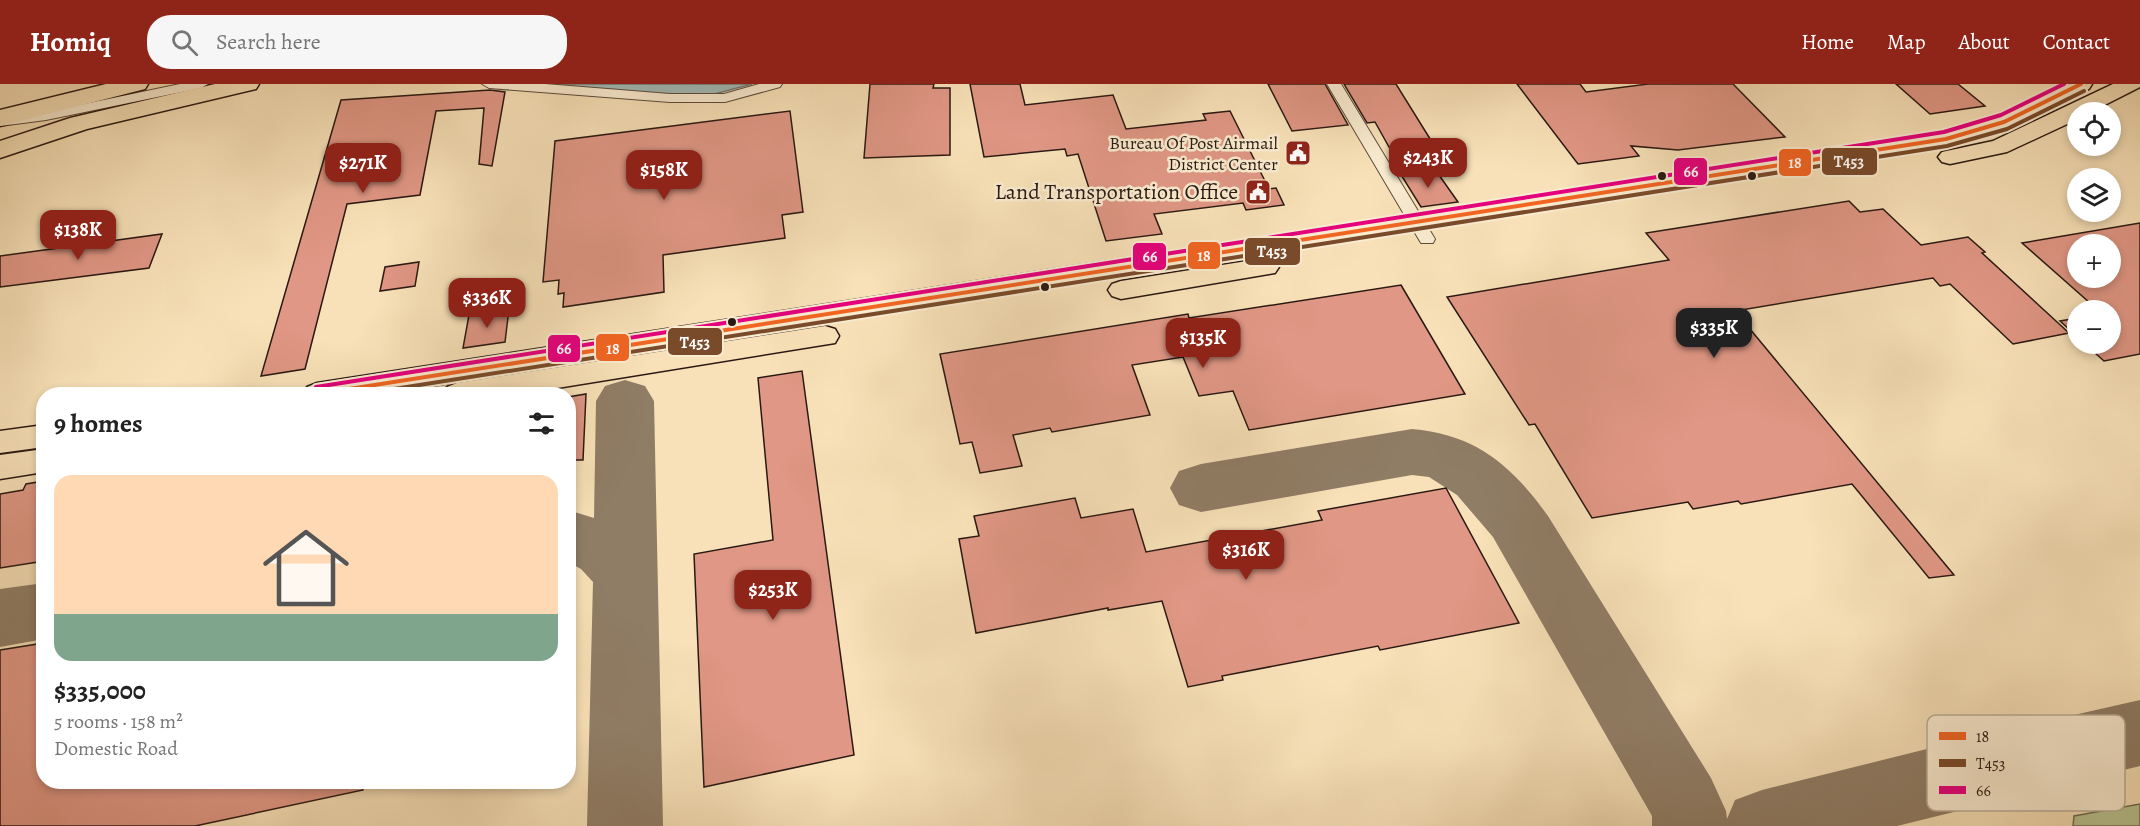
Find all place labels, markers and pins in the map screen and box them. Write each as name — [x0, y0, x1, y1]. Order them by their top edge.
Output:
place label: Bureau Of Post Airmail District Center — [1109, 131, 1279, 176]
public building icon: Bureau Of Post Airmail District Center — [1283, 138, 1313, 168]
pin: $243K — [1386, 138, 1470, 189]
pin: $271K — [321, 143, 405, 194]
pin: $158K — [622, 150, 706, 201]
unlabelled marker — [1656, 170, 1668, 182]
unlabelled marker — [1746, 170, 1758, 182]
place label: Land Transportation Office — [995, 177, 1238, 207]
public building icon: Land Transportation Office — [1243, 177, 1273, 207]
pin: $138K — [36, 210, 120, 261]
pin: $336K — [445, 278, 529, 329]
unlabelled marker — [1039, 281, 1051, 293]
pin: $335K — [1672, 308, 1756, 359]
unlabelled marker — [726, 316, 738, 328]
pin: $135K — [1161, 318, 1245, 369]
pin: $316K — [1204, 530, 1288, 581]
pin: $253K — [731, 570, 815, 621]

